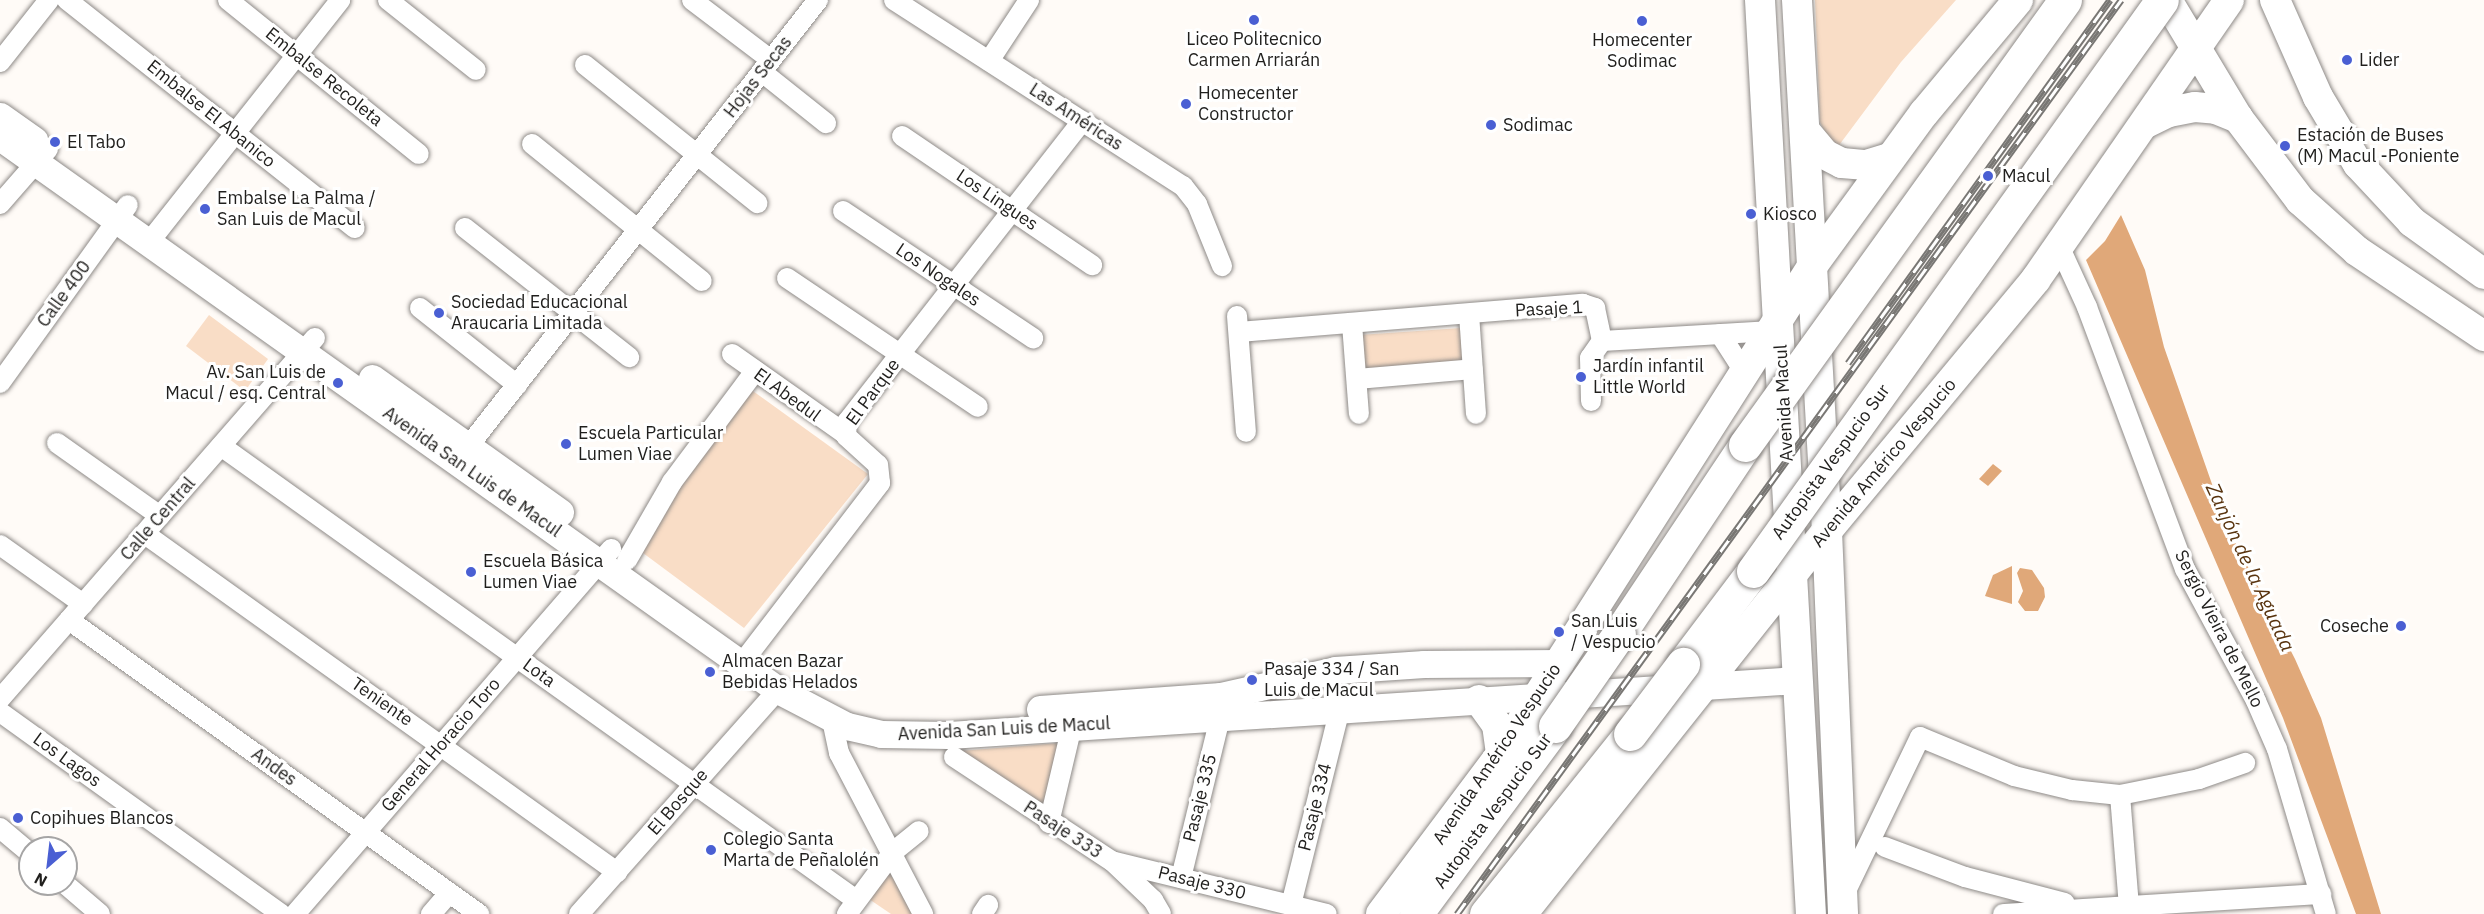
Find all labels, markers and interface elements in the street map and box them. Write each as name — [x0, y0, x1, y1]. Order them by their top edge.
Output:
marker: Liceo Politecnico Carmen Arriarán — [1247, 13, 1261, 27]
marker: Homecenter Sodimac — [1635, 14, 1649, 28]
street label: Embalse Recoleta — [261, 23, 387, 131]
place label: Liceo Politecnico Carmen Arriarán — [1186, 29, 1322, 72]
place label: Homecenter Sodimac — [1592, 30, 1692, 72]
street label: Hojas Secas — [719, 32, 797, 122]
place label: Lider — [2359, 49, 2399, 71]
marker: Lider — [2340, 53, 2354, 67]
street label: Embalse El Abanico — [142, 56, 280, 172]
street label: Las Américas — [1025, 79, 1127, 155]
place label: Homecenter Constructor — [1198, 83, 1298, 125]
marker: Homecenter Constructor — [1179, 97, 1193, 111]
place label: Sodimac — [1503, 114, 1573, 136]
marker: Sodimac — [1484, 118, 1498, 132]
place label: Estación de Buses (M) Macul -Poniente — [2297, 125, 2459, 168]
place label: El Tabo — [67, 131, 126, 153]
marker: El Tabo — [48, 135, 62, 149]
marker: Estación de Buses (M) Macul -Poniente — [2278, 139, 2292, 153]
street label: Los Lingues — [952, 165, 1042, 235]
place label: Macul — [2002, 165, 2050, 187]
marker: Macul — [1979, 167, 1997, 185]
place label: Embalse La Palma / San Luis de Macul — [217, 188, 376, 230]
marker: Embalse La Palma / San Luis de Macul — [198, 202, 212, 216]
place label: Kiosco — [1763, 203, 1817, 225]
marker: Kiosco — [1744, 207, 1758, 221]
street label: Los Nogales — [892, 239, 984, 311]
street label: Calle 400 — [33, 256, 95, 332]
place label: Sociedad Educacional Araucaria Limitada — [451, 292, 628, 334]
street label: Pasaje 1 — [1514, 296, 1584, 322]
marker: Sociedad Educacional Araucaria Limitada — [432, 306, 446, 320]
street label: Avenida Macul — [1770, 344, 1798, 462]
street label: El Parque — [842, 354, 904, 430]
place label: Jardín infantil Little World — [1593, 356, 1704, 398]
place label: Av. San Luis de Macul / esq. Central — [165, 362, 326, 404]
street label: El Abedul — [749, 364, 825, 426]
marker: Jardín infantil Little World — [1574, 370, 1588, 384]
street label: Avenida Américo Vespucio — [1807, 374, 1961, 552]
marker: Av. San Luis de Macul / esq. Central — [331, 376, 345, 390]
street label: Autopista Vespucio Sur — [1767, 380, 1895, 544]
street label: Avenida San Luis de Macul — [379, 402, 565, 542]
place label: Escuela Particular Lumen Viae — [578, 423, 723, 466]
marker: Escuela Particular Lumen Viae — [559, 437, 573, 451]
street label: Calle Central — [116, 473, 200, 565]
water label: Zanjón de la Aguada — [2201, 479, 2301, 655]
street label: Sergio Vieira de Mello — [2170, 547, 2268, 711]
place label: Escuela Básica Lumen Viae — [483, 551, 603, 594]
marker: Escuela Básica Lumen Viae — [464, 565, 478, 579]
place label: San Luis / Vespucio — [1571, 611, 1656, 654]
place label: Coseche — [2320, 615, 2389, 637]
marker: Coseche — [2394, 619, 2408, 633]
marker: San Luis / Vespucio — [1552, 625, 1566, 639]
place label: Almacen Bazar Bebidas Helados — [722, 651, 858, 694]
street label: Lota — [519, 654, 559, 692]
place label: Pasaje 334 / San Luis de Macul — [1264, 659, 1399, 702]
street label: Avenida Américo Vespucio — [1428, 659, 1566, 849]
marker: Almacen Bazar Bebidas Helados — [703, 665, 717, 679]
street label: Teniente — [347, 673, 417, 731]
marker: Pasaje 334 / San Luis de Macul — [1245, 673, 1259, 687]
street label: General Horacio Toro — [377, 674, 505, 816]
street label: Avenida San Luis de Macul — [897, 713, 1111, 745]
street label: Los Lagos — [29, 728, 105, 792]
street label: Autopista Vespucio Sur — [1429, 729, 1557, 893]
street label: Andes — [247, 743, 301, 791]
street label: Pasaje 335 — [1179, 752, 1221, 844]
street label: Pasaje 334 — [1294, 761, 1336, 853]
street label: El Bosque — [643, 764, 713, 840]
street label: Pasaje 333 — [1019, 797, 1107, 863]
place label: Copihues Blancos — [30, 807, 174, 829]
marker: Copihues Blancos — [11, 811, 25, 825]
place label: Colegio Santa Marta de Peñalolén — [723, 829, 879, 872]
north arrow — [18, 836, 78, 896]
marker: Colegio Santa Marta de Peñalolén — [704, 843, 718, 857]
street label: Pasaje 330 — [1156, 862, 1248, 904]
text: N — [31, 869, 50, 892]

